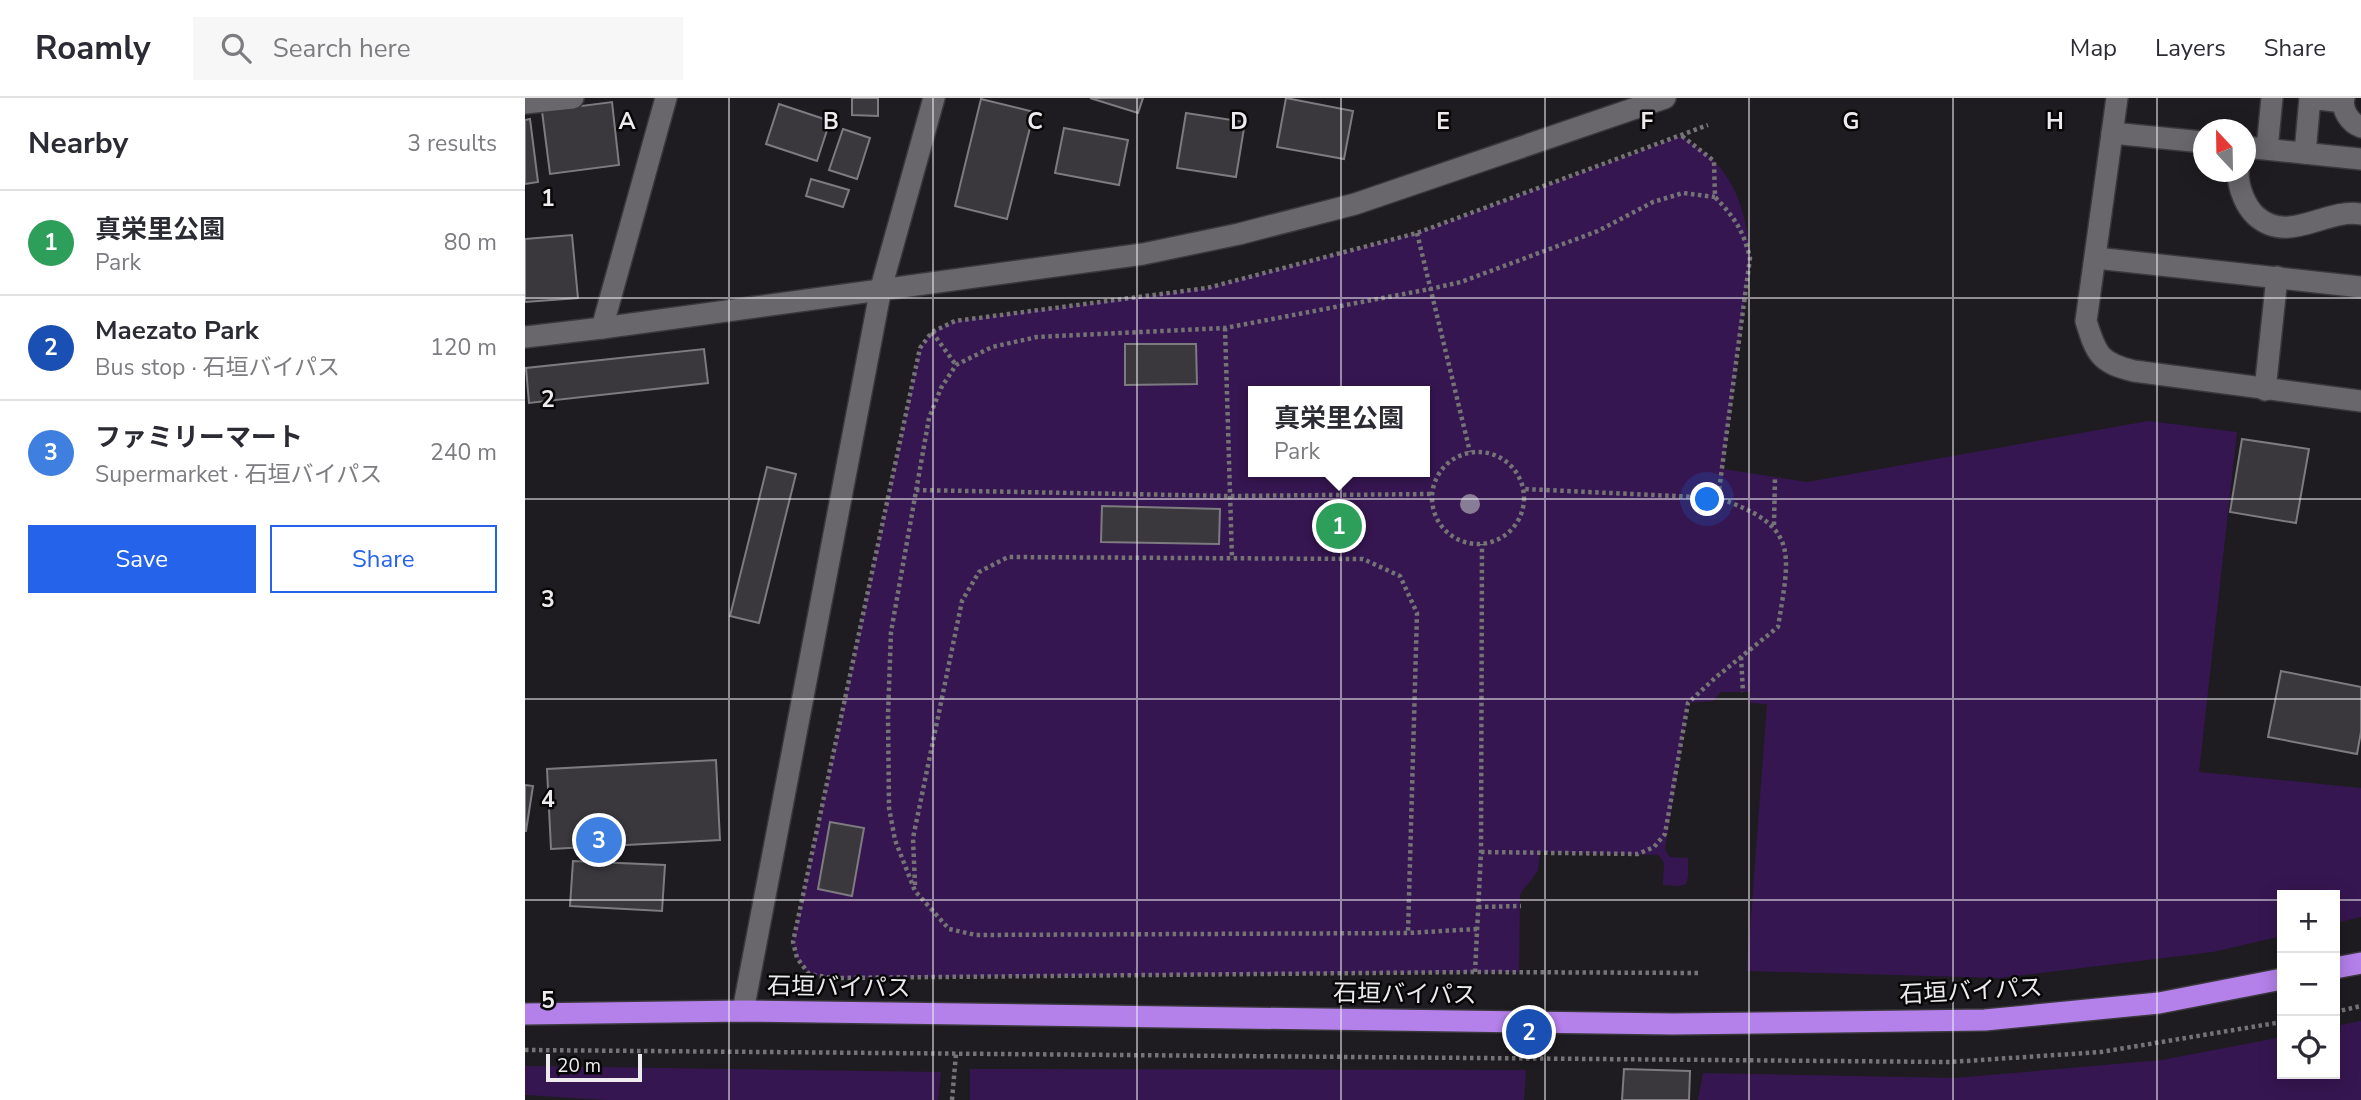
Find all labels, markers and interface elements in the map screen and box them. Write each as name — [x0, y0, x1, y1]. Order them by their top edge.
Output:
search box — [193, 17, 683, 80]
text: Roamly — [35, 26, 151, 71]
icon: search — [217, 29, 255, 67]
text: Search here — [273, 31, 410, 66]
text: Map — [2070, 32, 2117, 64]
text: Layers — [2155, 32, 2226, 64]
text: Share — [2264, 32, 2326, 64]
text: A — [618, 106, 636, 137]
text: B — [823, 106, 839, 137]
text: C — [1027, 106, 1043, 137]
text: D — [1230, 106, 1248, 137]
text: E — [1436, 106, 1450, 137]
text: F — [1641, 106, 1654, 137]
text: G — [1843, 106, 1859, 137]
text: H — [2046, 106, 2064, 137]
north arrow — [2193, 119, 2256, 182]
text: Nearby — [28, 123, 128, 164]
text: 3 results — [407, 128, 497, 159]
text: 1 — [541, 183, 555, 214]
text: 真栄里公園 — [95, 212, 225, 247]
text: 1 — [44, 227, 58, 258]
text: 80 m — [444, 227, 497, 258]
text: Park — [95, 247, 141, 278]
text: Maezato Park — [95, 313, 259, 348]
text: 2 — [44, 332, 58, 363]
text: 120 m — [430, 332, 497, 363]
text: Bus stop · 石垣バイパス — [95, 352, 340, 383]
text: 2 — [541, 384, 555, 415]
popup — [1248, 386, 1430, 477]
text: 真栄里公園 — [1274, 401, 1404, 436]
text: ファミリーマート — [95, 420, 303, 455]
text: Park — [1274, 436, 1320, 467]
text: 3 — [44, 437, 58, 468]
text: 240 m — [430, 437, 497, 468]
text: Supermarket · 石垣バイパス — [95, 459, 382, 490]
your location — [1690, 482, 1724, 516]
pin: 1 — [1316, 500, 1362, 552]
button: Save — [28, 525, 256, 593]
button: Share — [270, 525, 497, 593]
text: 3 — [541, 584, 555, 615]
text: 4 — [541, 784, 555, 815]
pin: 3 — [576, 814, 622, 866]
map controls — [2277, 890, 2340, 1079]
button: + — [2277, 890, 2340, 953]
button: − — [2277, 953, 2340, 1016]
street label: 石垣バイパス — [767, 970, 911, 1004]
street label: 石垣バイパス — [1898, 971, 2044, 1011]
street label: 石垣バイパス — [1333, 977, 1477, 1011]
text: 5 — [541, 985, 555, 1016]
pin: 2 — [1506, 1006, 1552, 1058]
button: locate — [2277, 1016, 2340, 1079]
scale bar — [546, 1051, 642, 1083]
text: 20 m — [557, 1053, 601, 1079]

